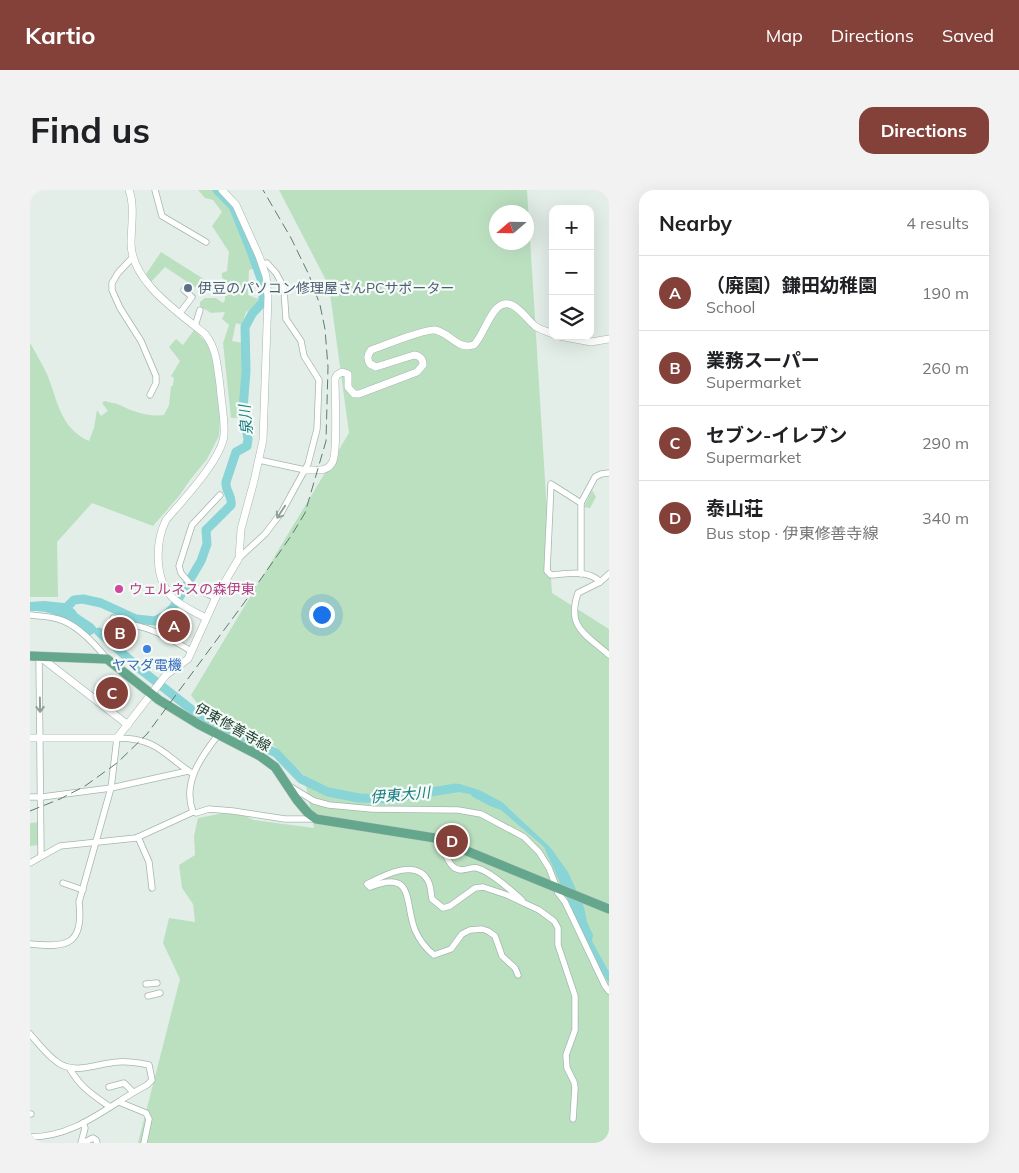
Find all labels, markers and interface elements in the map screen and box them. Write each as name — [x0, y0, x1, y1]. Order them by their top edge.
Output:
text: Kartio — [25, 20, 96, 50]
text: Map — [766, 24, 803, 47]
text: Directions — [831, 24, 914, 47]
text: Saved — [942, 24, 994, 47]
button: Directions — [859, 107, 989, 154]
text: Find us — [30, 108, 150, 152]
north arrow — [489, 205, 534, 250]
map controls — [549, 205, 594, 340]
button: + — [549, 205, 594, 250]
text: Nearby — [659, 210, 732, 236]
text: 4 results — [906, 213, 969, 233]
button: − — [549, 250, 594, 295]
text: （廃園）鎌田幼稚園 — [706, 273, 877, 297]
place label: 伊豆のパソコン修理屋さんPCサポーター — [198, 279, 455, 297]
marker: 伊豆のパソコン修理屋さんPCサポーター — [182, 282, 194, 294]
text: A — [669, 283, 681, 303]
text: 190 m — [922, 283, 969, 303]
button: layers — [549, 295, 594, 340]
text: School — [706, 297, 755, 317]
text: 業務スーパー — [706, 348, 820, 372]
text: B — [669, 358, 681, 378]
text: 260 m — [922, 358, 969, 378]
text: Supermarket — [706, 372, 801, 392]
water label: 泉川 — [235, 402, 256, 436]
text: セブン-イレブン — [706, 423, 847, 447]
text: C — [670, 433, 680, 453]
text: 290 m — [922, 433, 969, 453]
text: Supermarket — [706, 447, 801, 467]
text: 泰山荘 — [706, 496, 763, 520]
one-way arrow — [276, 505, 286, 519]
text: D — [669, 508, 681, 528]
text: 340 m — [922, 508, 969, 528]
text: Bus stop · 伊東修善寺線 — [706, 523, 878, 543]
place label: ウェルネスの森伊東 — [129, 580, 255, 598]
marker: ウェルネスの森伊東 — [113, 583, 125, 595]
your location — [309, 602, 335, 628]
pin: A — [158, 607, 190, 645]
pin: B — [104, 614, 136, 652]
marker: ヤマダ電機 — [141, 643, 153, 655]
place label: ヤマダ電機 — [112, 656, 182, 674]
pin: C — [96, 674, 128, 712]
one-way arrow — [35, 697, 44, 713]
street label: 伊東修善寺線 — [192, 699, 274, 755]
water label: 伊東大川 — [369, 782, 433, 807]
pin: D — [436, 822, 468, 860]

